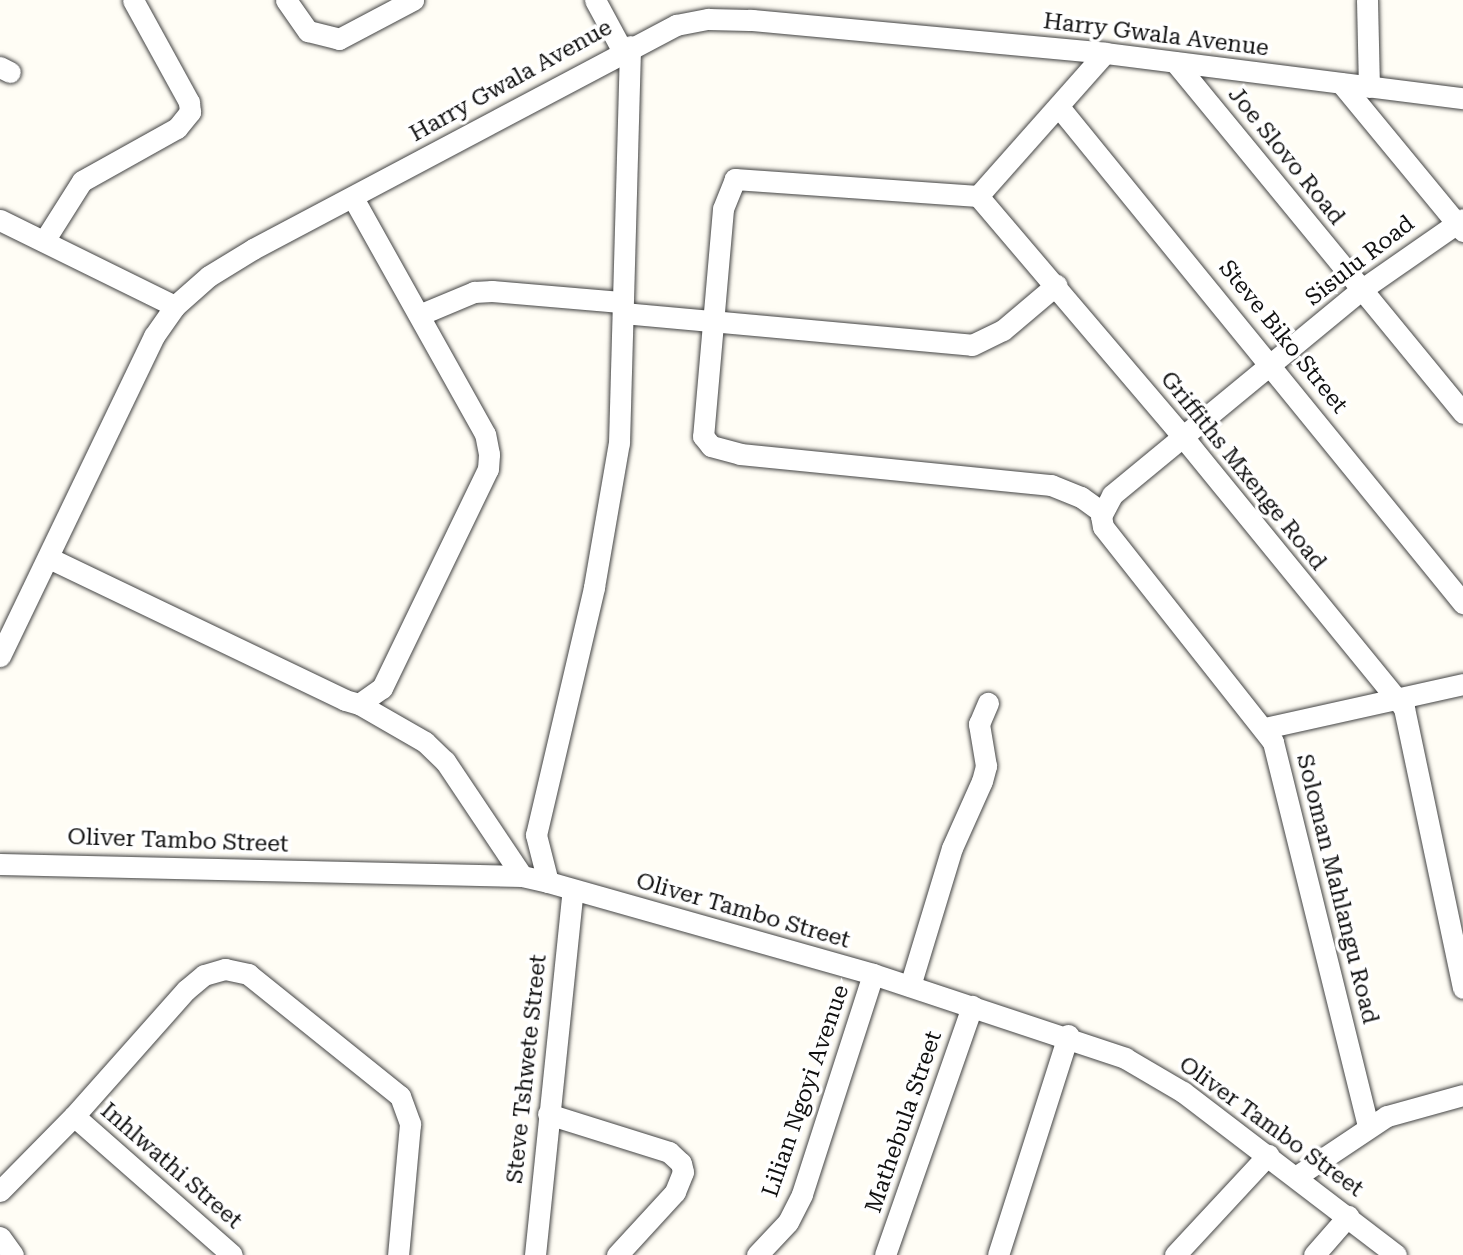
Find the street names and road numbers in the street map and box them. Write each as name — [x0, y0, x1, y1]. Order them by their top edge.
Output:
street label: Harry Gwala Avenue — [1042, 7, 1270, 63]
street label: Harry Gwala Avenue — [405, 14, 617, 148]
street label: Joe Slovo Road — [1222, 81, 1350, 231]
street label: Sisulu Road — [1300, 210, 1420, 312]
street label: Steve Biko Street — [1213, 255, 1353, 419]
street label: Griffiths Mxenge Road — [1154, 366, 1332, 576]
street label: Soloman Mahlangu Road — [1290, 751, 1384, 1027]
street label: Oliver Tambo Street — [67, 823, 289, 859]
street label: Oliver Tambo Street — [633, 867, 853, 955]
street label: Steve Tshwete Street — [501, 953, 553, 1185]
street label: Lilian Ngoyi Avenue — [757, 981, 855, 1201]
street label: Mathebula Street — [860, 1028, 948, 1216]
street label: Oliver Tambo Street — [1173, 1051, 1369, 1203]
street label: Inhlwathi Street — [95, 1097, 247, 1235]

